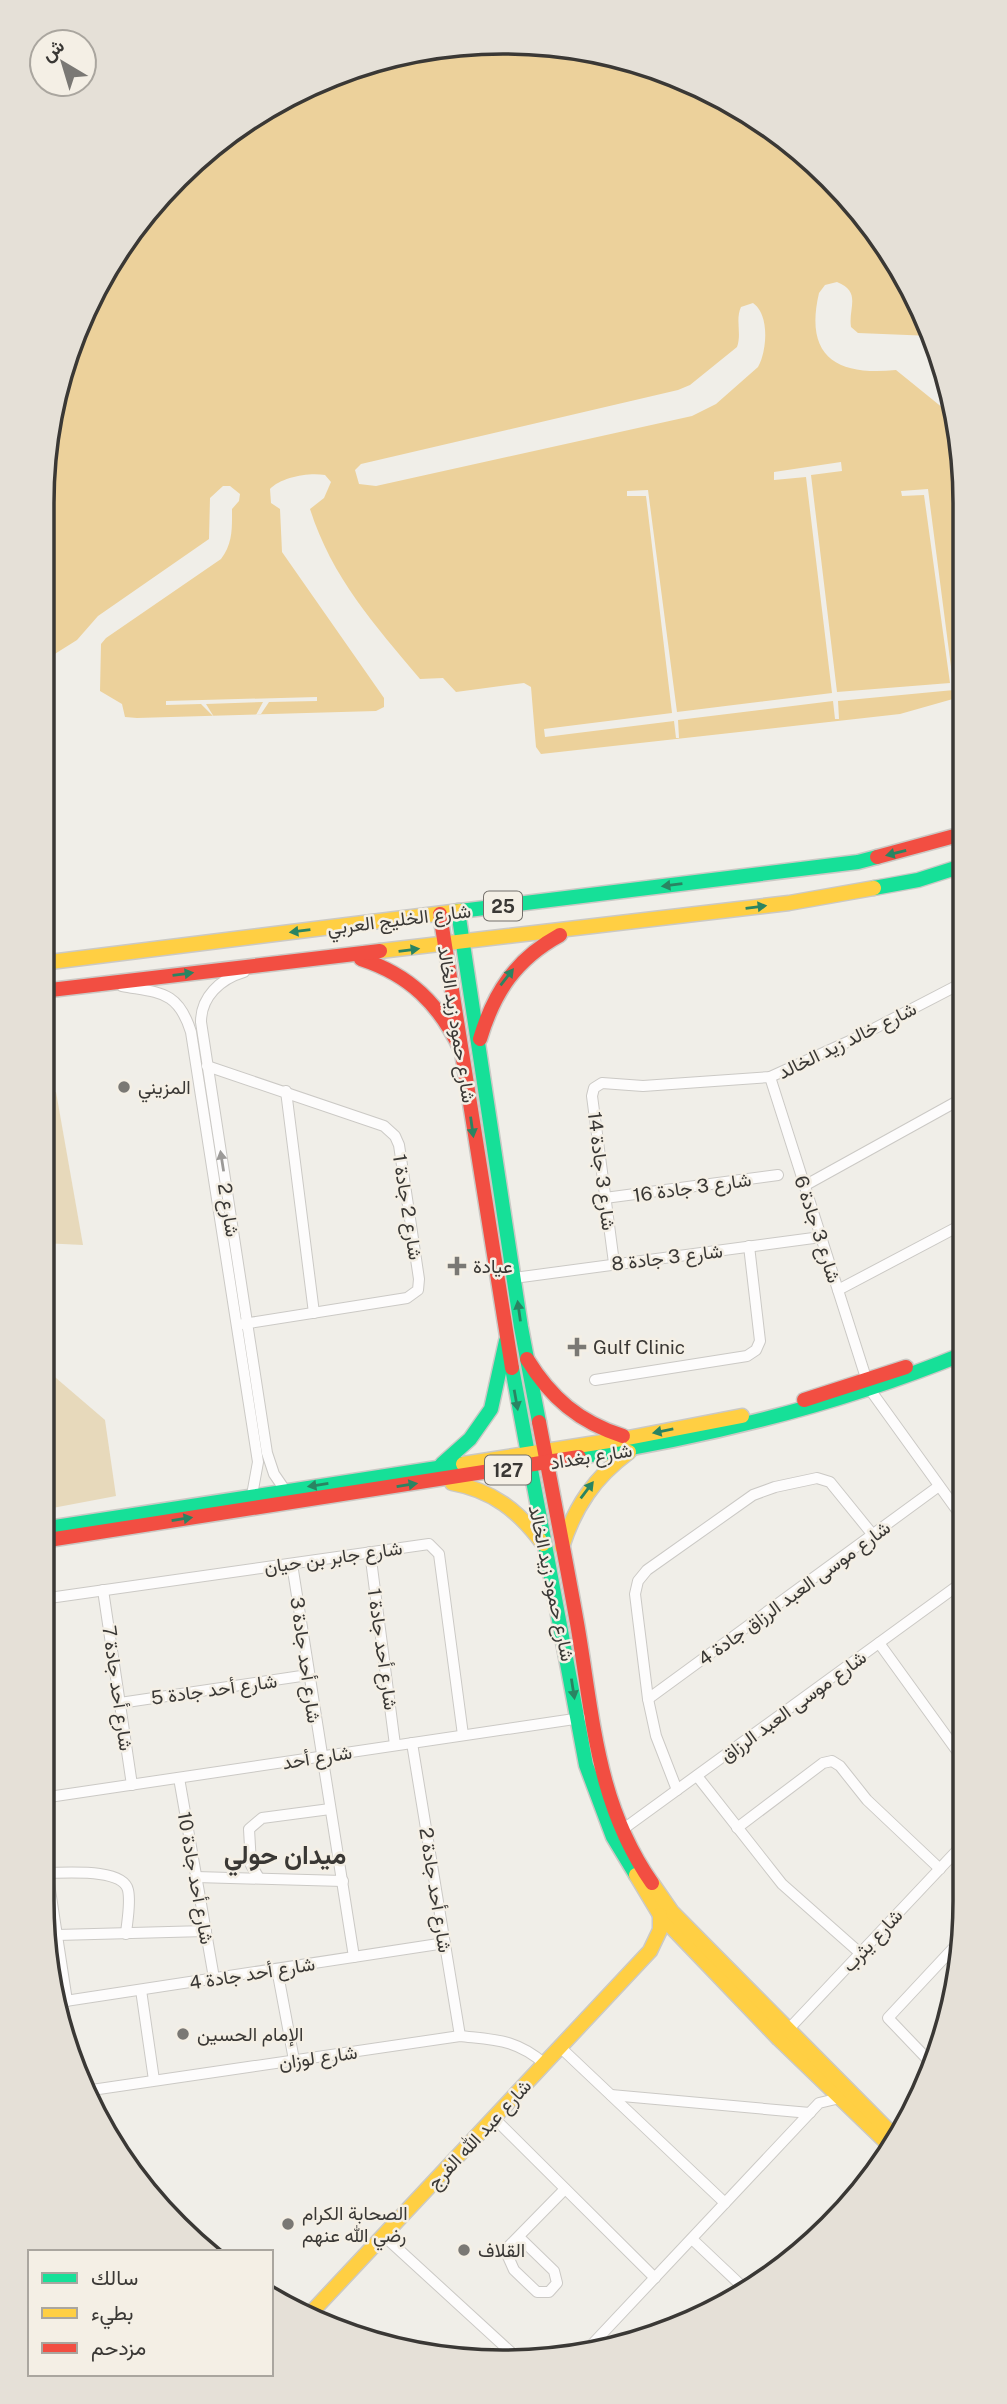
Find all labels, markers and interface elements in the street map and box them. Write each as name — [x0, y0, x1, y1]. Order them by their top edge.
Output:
north arrow — [28, 28, 98, 98]
text: ش — [37, 34, 69, 66]
one-way arrow — [885, 848, 907, 859]
one-way arrow — [660, 880, 682, 891]
road number: 25 — [484, 891, 522, 920]
street label: شارع الخليج العربي — [326, 899, 473, 944]
one-way arrow — [745, 902, 767, 913]
one-way arrow — [289, 926, 311, 937]
one-way arrow — [398, 944, 420, 955]
street label: شارع حمود زيد الخالد — [432, 944, 480, 1105]
one-way arrow — [172, 968, 194, 979]
one-way arrow — [500, 969, 515, 987]
street label: شارع خالد زيد الخالد — [774, 997, 921, 1085]
place label: المزيني — [138, 1076, 191, 1103]
marker: المزيني — [116, 1079, 132, 1095]
street label: شارع 3 جادة 14 — [582, 1110, 620, 1232]
one-way arrow — [467, 1116, 478, 1138]
one-way arrow — [216, 1150, 227, 1172]
street label: شارع 2 جادة 1 — [387, 1153, 427, 1262]
street label: شارع 3 جادة 16 — [631, 1168, 753, 1208]
street label: شارع 3 جادة 6 — [788, 1173, 846, 1286]
street label: شارع 2 — [212, 1182, 244, 1239]
street label: شارع 3 جادة 8 — [610, 1239, 724, 1277]
place label: عيادة — [473, 1255, 513, 1278]
marker: عيادة — [447, 1256, 467, 1276]
one-way arrow — [513, 1300, 524, 1322]
place label: Gulf Clinic — [593, 1336, 685, 1358]
marker: Gulf Clinic — [567, 1337, 587, 1357]
one-way arrow — [511, 1389, 522, 1411]
one-way arrow — [652, 1426, 674, 1437]
street label: شارع بغداد — [548, 1439, 634, 1475]
road number: 127 — [485, 1456, 531, 1484]
one-way arrow — [396, 1479, 418, 1490]
one-way arrow — [307, 1480, 329, 1491]
one-way arrow — [580, 1482, 595, 1500]
street label: شارع حمود زيد الخالد — [523, 1503, 579, 1664]
one-way arrow — [171, 1513, 193, 1524]
street label: شارع موسى العبد الرزاق جادة 4 — [694, 1516, 895, 1672]
street label: شارع جابر بن حيان — [262, 1536, 404, 1580]
street label: شارع أحد جادة 1 — [362, 1587, 402, 1712]
street label: شارع أحد جادة 3 — [284, 1596, 326, 1725]
street label: شارع أحد جادة 7 — [96, 1624, 138, 1752]
street label: شارع موسى العبد الرزاق — [716, 1646, 871, 1768]
street label: شارع أحد جادة 5 — [150, 1669, 279, 1711]
one-way arrow — [568, 1678, 579, 1700]
street label: شارع أحد — [281, 1741, 354, 1775]
street label: شارع أحد جادة 10 — [172, 1810, 218, 1946]
street label: شارع أحد جادة 2 — [413, 1826, 457, 1954]
district label: ميدان حولي — [224, 1839, 346, 1877]
street label: شارع يثرب — [837, 1904, 908, 1977]
street label: شارع أحد جادة 4 — [188, 1952, 317, 1996]
place label: الإمام الحسين — [197, 2023, 303, 2047]
marker: الإمام الحسين — [175, 2026, 191, 2042]
street label: شارع لوزان — [277, 2041, 359, 2075]
street label: شارع عبد الله الفرج — [423, 2075, 537, 2195]
place label: الصحابة الكرام رضي الله عنهم — [302, 2202, 408, 2251]
marker: الصحابة الكرام رضي الله عنهم — [280, 2216, 296, 2232]
place label: القلاف — [478, 2239, 525, 2261]
marker: القلاف — [456, 2242, 472, 2258]
legend — [28, 2250, 273, 2376]
text: سالك — [91, 2265, 138, 2290]
text: بطيء — [91, 2300, 134, 2330]
text: مزدحم — [91, 2335, 146, 2362]

